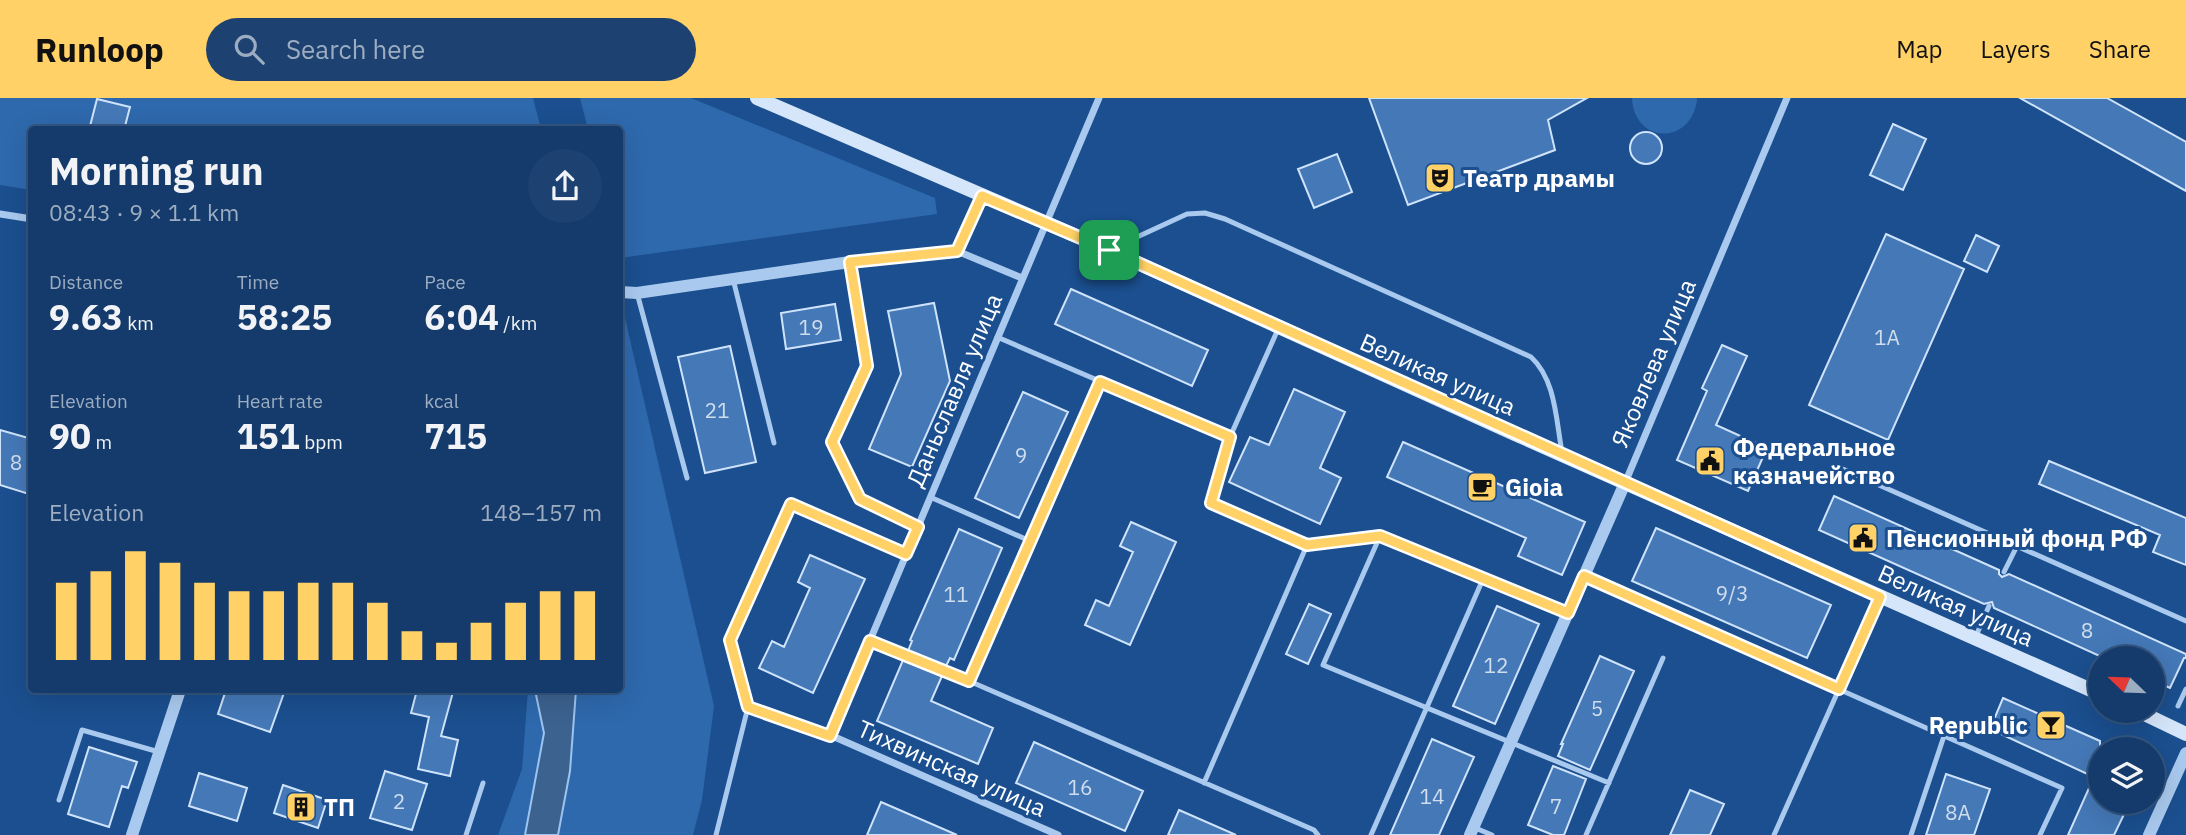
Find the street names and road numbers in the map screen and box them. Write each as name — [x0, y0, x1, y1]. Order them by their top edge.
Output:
street label: Яковлева улица — [1603, 274, 1703, 452]
street label: Даньславля улица — [899, 288, 1009, 492]
street label: Великая улица — [1355, 325, 1521, 423]
street label: Великая улица — [1873, 556, 2039, 654]
street label: Тихвинская улица — [853, 712, 1052, 824]

